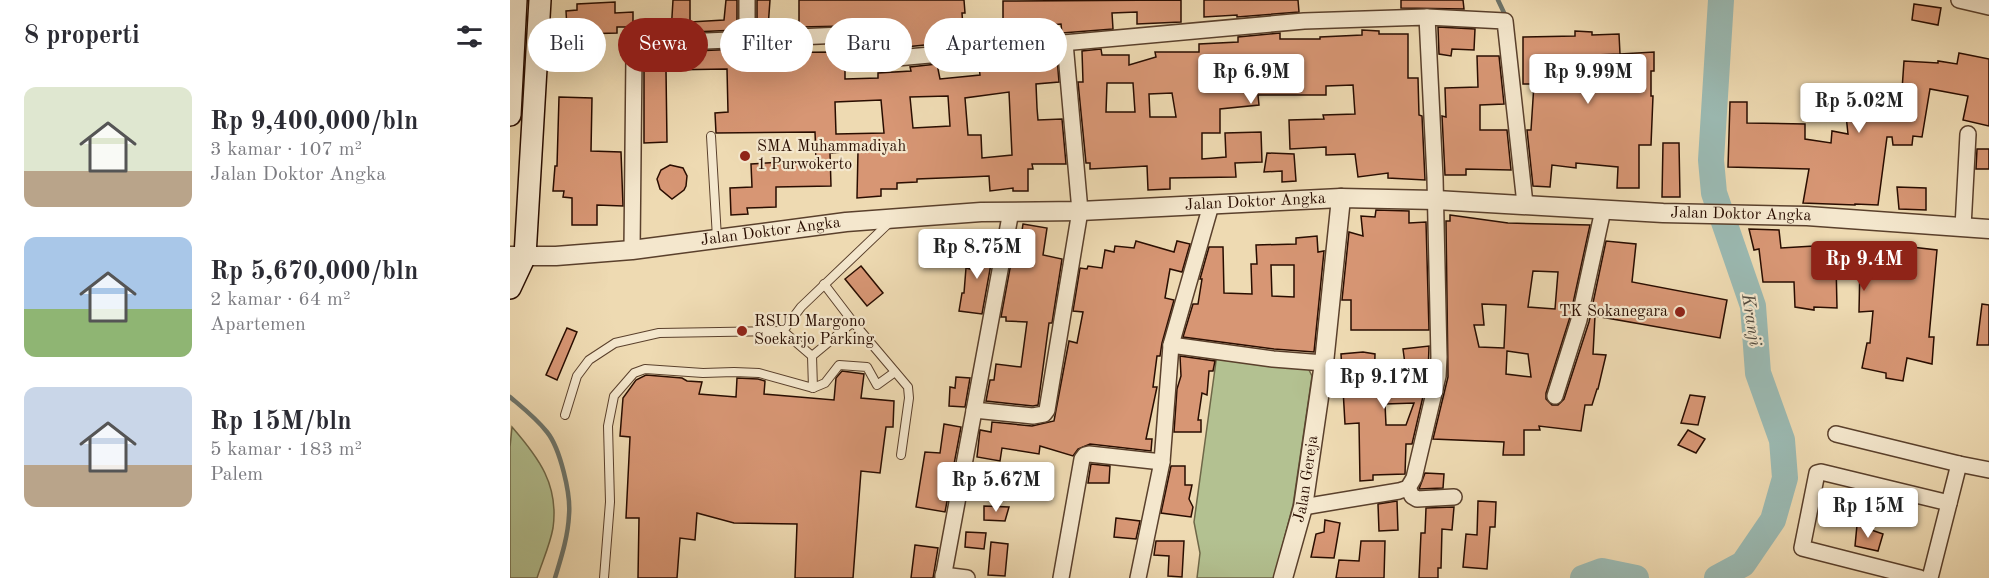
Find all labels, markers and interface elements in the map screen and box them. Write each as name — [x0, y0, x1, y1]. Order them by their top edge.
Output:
chip: Beli — [528, 18, 606, 72]
chip: Sewa — [618, 18, 708, 72]
chip: Filter — [720, 18, 813, 72]
chip: Baru — [825, 18, 912, 72]
chip: Apartemen — [924, 18, 1067, 72]
icon: filters — [453, 20, 486, 53]
text: 8 properti — [24, 23, 140, 49]
pin: Rp 6.9M — [1196, 54, 1306, 105]
pin: Rp 9.99M — [1526, 54, 1650, 105]
text: Rp 6.9M — [1212, 63, 1290, 83]
text: Rp 9.99M — [1543, 63, 1633, 83]
pin: Rp 5.02M — [1797, 83, 1921, 134]
text: Rp 5.02M — [1814, 92, 1904, 112]
text: Rp 9,400,000/bln — [210, 109, 418, 135]
icon: home — [72, 111, 144, 183]
place label: SMA Muhammadiyah 1 Purwokerto — [757, 139, 906, 173]
text: 3 kamar · 107 m² — [210, 140, 362, 160]
marker: SMA Muhammadiyah 1 Purwokerto — [738, 149, 752, 163]
text: Jalan Doktor Angka — [210, 165, 386, 185]
street label: Jalan Doktor Angka — [1185, 191, 1326, 214]
street label: Jalan Doktor Angka — [1670, 205, 1812, 224]
street label: Jalan Doktor Angka — [700, 215, 842, 249]
pin: Rp 8.75M — [915, 229, 1039, 280]
text: Rp 8.75M — [932, 238, 1022, 258]
pin: Rp 9.4M — [1809, 241, 1919, 292]
text: Rp 9.4M — [1825, 250, 1903, 270]
text: Rp 5,670,000/bln — [210, 259, 418, 285]
icon: home — [72, 261, 144, 333]
text: 2 kamar · 64 m² — [210, 290, 351, 310]
water label: Kranji — [1738, 291, 1764, 348]
place label: TK Sokanegara — [1559, 304, 1668, 320]
marker: TK Sokanegara — [1673, 305, 1687, 319]
place label: RSUD Margono Soekarjo Parking — [754, 314, 874, 348]
text: Apartemen — [210, 315, 306, 335]
marker: RSUD Margono Soekarjo Parking — [735, 324, 749, 338]
pin: Rp 9.17M — [1322, 359, 1446, 410]
text: Rp 9.17M — [1339, 368, 1429, 388]
text: Rp 15M/bln — [210, 409, 352, 435]
icon: home — [72, 411, 144, 483]
street label: Jalan Gereja — [1291, 434, 1321, 524]
text: 5 kamar · 183 m² — [210, 440, 362, 460]
pin: Rp 5.67M — [934, 462, 1058, 513]
text: Palem — [210, 465, 263, 485]
text: Rp 5.67M — [951, 471, 1041, 491]
pin: Rp 15M — [1819, 488, 1917, 539]
text: Rp 15M — [1832, 497, 1904, 517]

